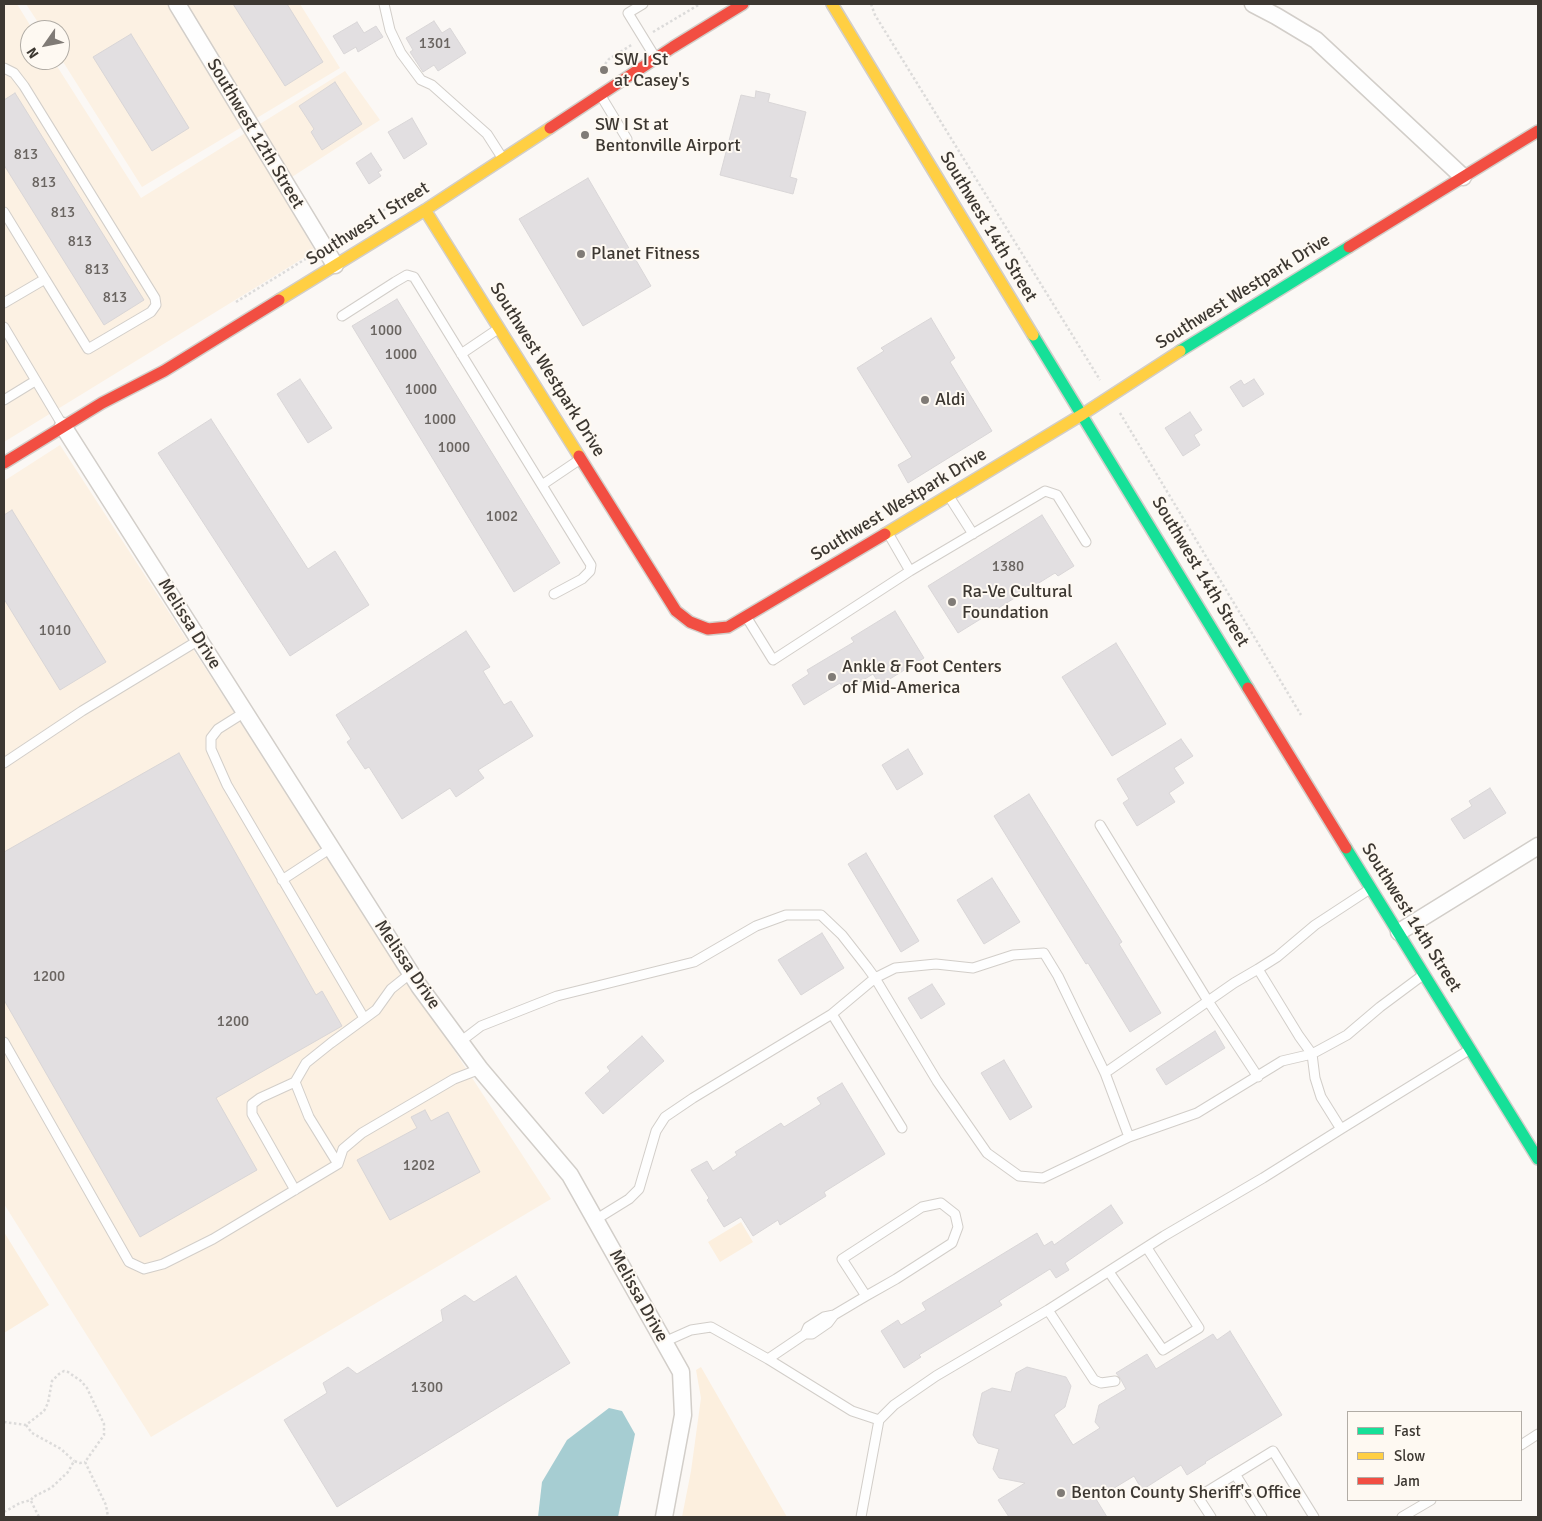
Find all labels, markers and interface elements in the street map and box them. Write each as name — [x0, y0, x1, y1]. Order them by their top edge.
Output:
north arrow — [20, 20, 70, 70]
house number: 1301 — [419, 35, 451, 53]
text: N — [23, 44, 43, 62]
place label: SW I St at Casey's — [614, 49, 690, 92]
street label: Southwest 12th Street — [202, 55, 308, 213]
marker: SW I St at Casey's — [598, 64, 610, 76]
place label: SW I St at Bentonville Airport — [595, 114, 740, 156]
marker: SW I St at Bentonville Airport — [579, 129, 591, 141]
house number: 813 — [14, 146, 38, 164]
street label: Southwest 14th Street — [935, 148, 1041, 306]
house number: 813 — [32, 174, 56, 192]
street label: Southwest I Street — [302, 177, 434, 271]
house number: 813 — [51, 204, 75, 222]
street label: Southwest Westpark Drive — [1152, 230, 1334, 354]
house number: 813 — [68, 233, 92, 251]
place label: Planet Fitness — [591, 243, 700, 265]
marker: Planet Fitness — [575, 248, 587, 260]
house number: 813 — [85, 261, 109, 279]
street label: Southwest Westpark Drive — [485, 279, 609, 461]
house number: 813 — [103, 289, 127, 307]
house number: 1000 — [370, 322, 402, 340]
house number: 1000 — [385, 346, 417, 364]
house number: 1000 — [405, 381, 437, 399]
place label: Aldi — [935, 389, 965, 411]
marker: Aldi — [919, 394, 931, 406]
house number: 1000 — [424, 411, 456, 429]
house number: 1000 — [438, 439, 470, 457]
street label: Southwest Westpark Drive — [807, 444, 991, 566]
street label: Southwest 14th Street — [1147, 493, 1253, 651]
house number: 1002 — [486, 508, 518, 526]
house number: 1380 — [992, 558, 1024, 576]
street label: Melissa Drive — [153, 575, 225, 673]
place label: Ra-Ve Cultural Foundation — [962, 581, 1073, 624]
marker: Ra-Ve Cultural Foundation — [946, 596, 958, 608]
house number: 1010 — [39, 622, 71, 640]
place label: Ankle & Foot Centers of Mid-America — [842, 656, 1002, 699]
marker: Ankle & Foot Centers of Mid-America — [826, 671, 838, 683]
street label: Southwest 14th Street — [1356, 840, 1466, 996]
street label: Melissa Drive — [369, 916, 445, 1014]
house number: 1200 — [33, 968, 65, 986]
house number: 1200 — [217, 1013, 249, 1031]
house number: 1202 — [403, 1157, 435, 1175]
street label: Melissa Drive — [604, 1246, 672, 1346]
house number: 1300 — [411, 1379, 443, 1397]
legend — [1347, 1411, 1522, 1501]
text: Fast — [1394, 1422, 1421, 1440]
text: Slow — [1394, 1447, 1425, 1465]
text: Jam — [1394, 1472, 1420, 1490]
place label: Benton County Sheriff's Office — [1071, 1482, 1301, 1504]
marker: Benton County Sheriff's Office — [1055, 1487, 1067, 1499]

